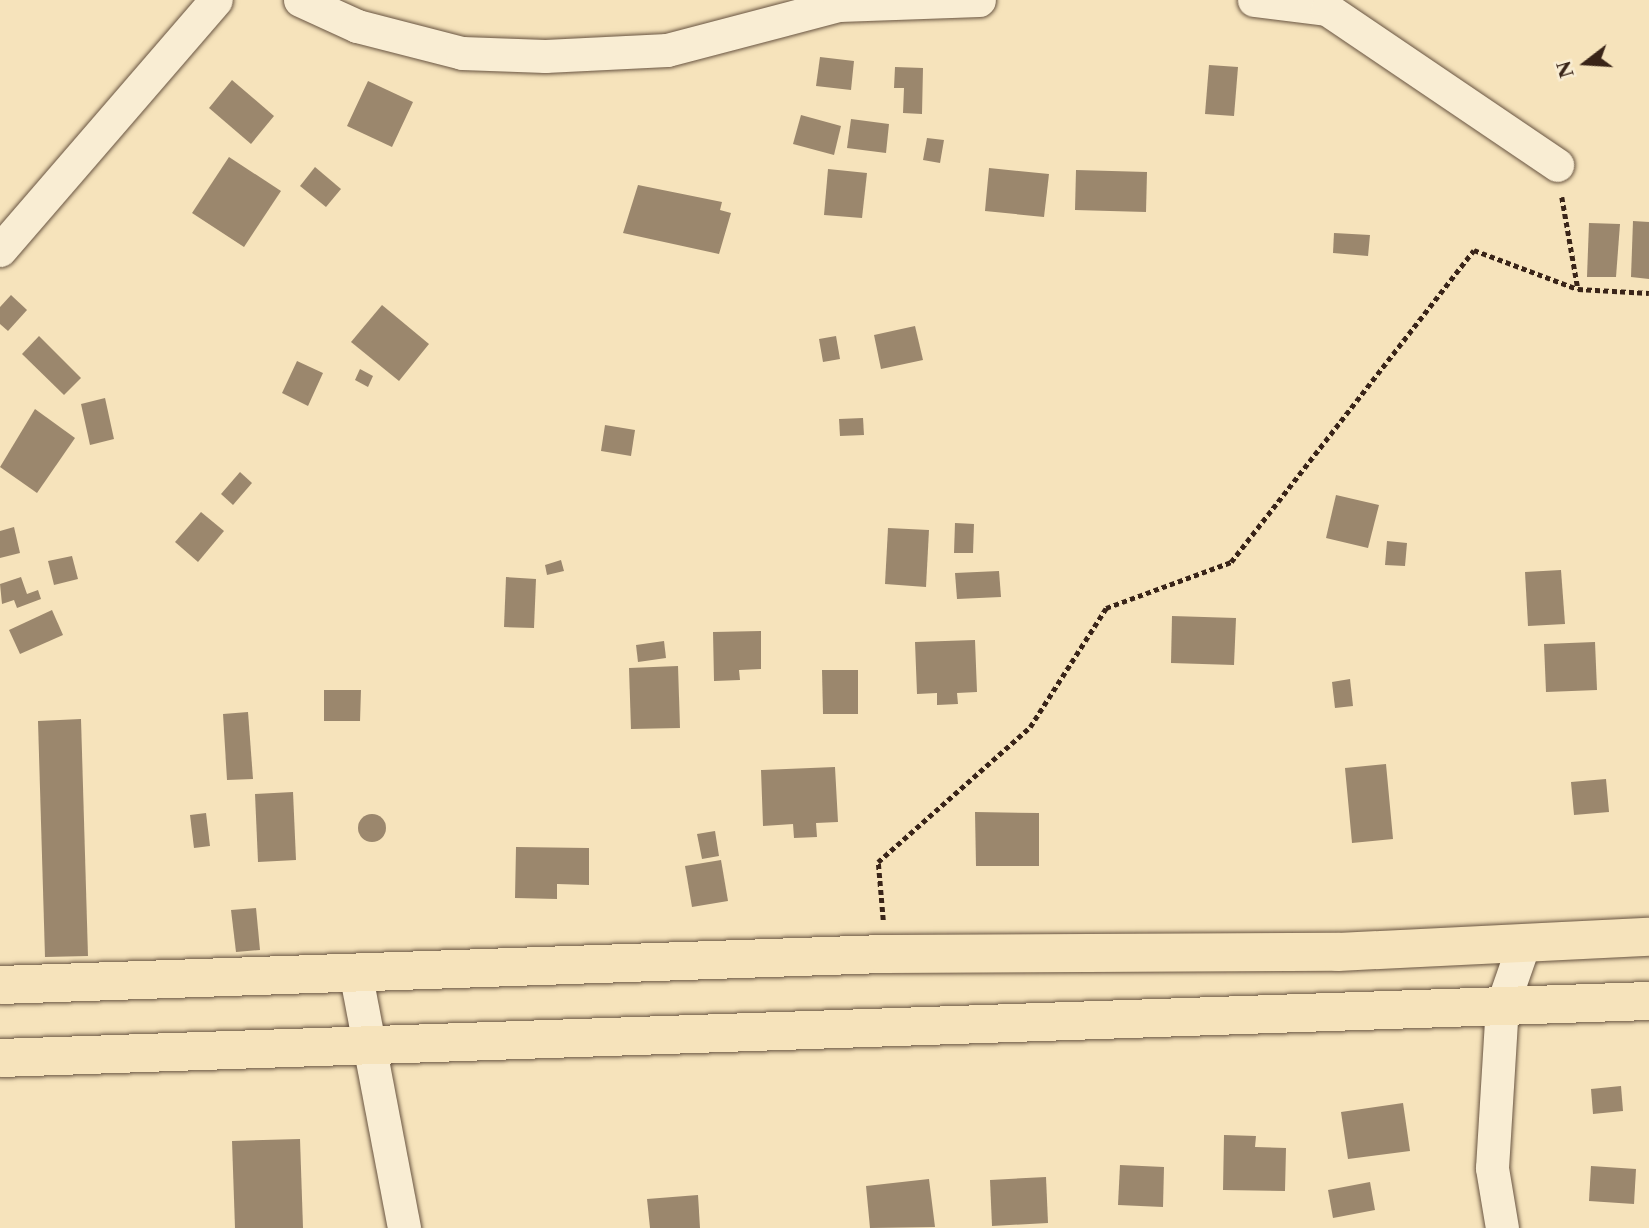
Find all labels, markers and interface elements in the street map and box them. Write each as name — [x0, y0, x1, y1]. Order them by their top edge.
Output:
north arrow — [1551, 28, 1621, 98]
text: N — [1552, 58, 1579, 81]

